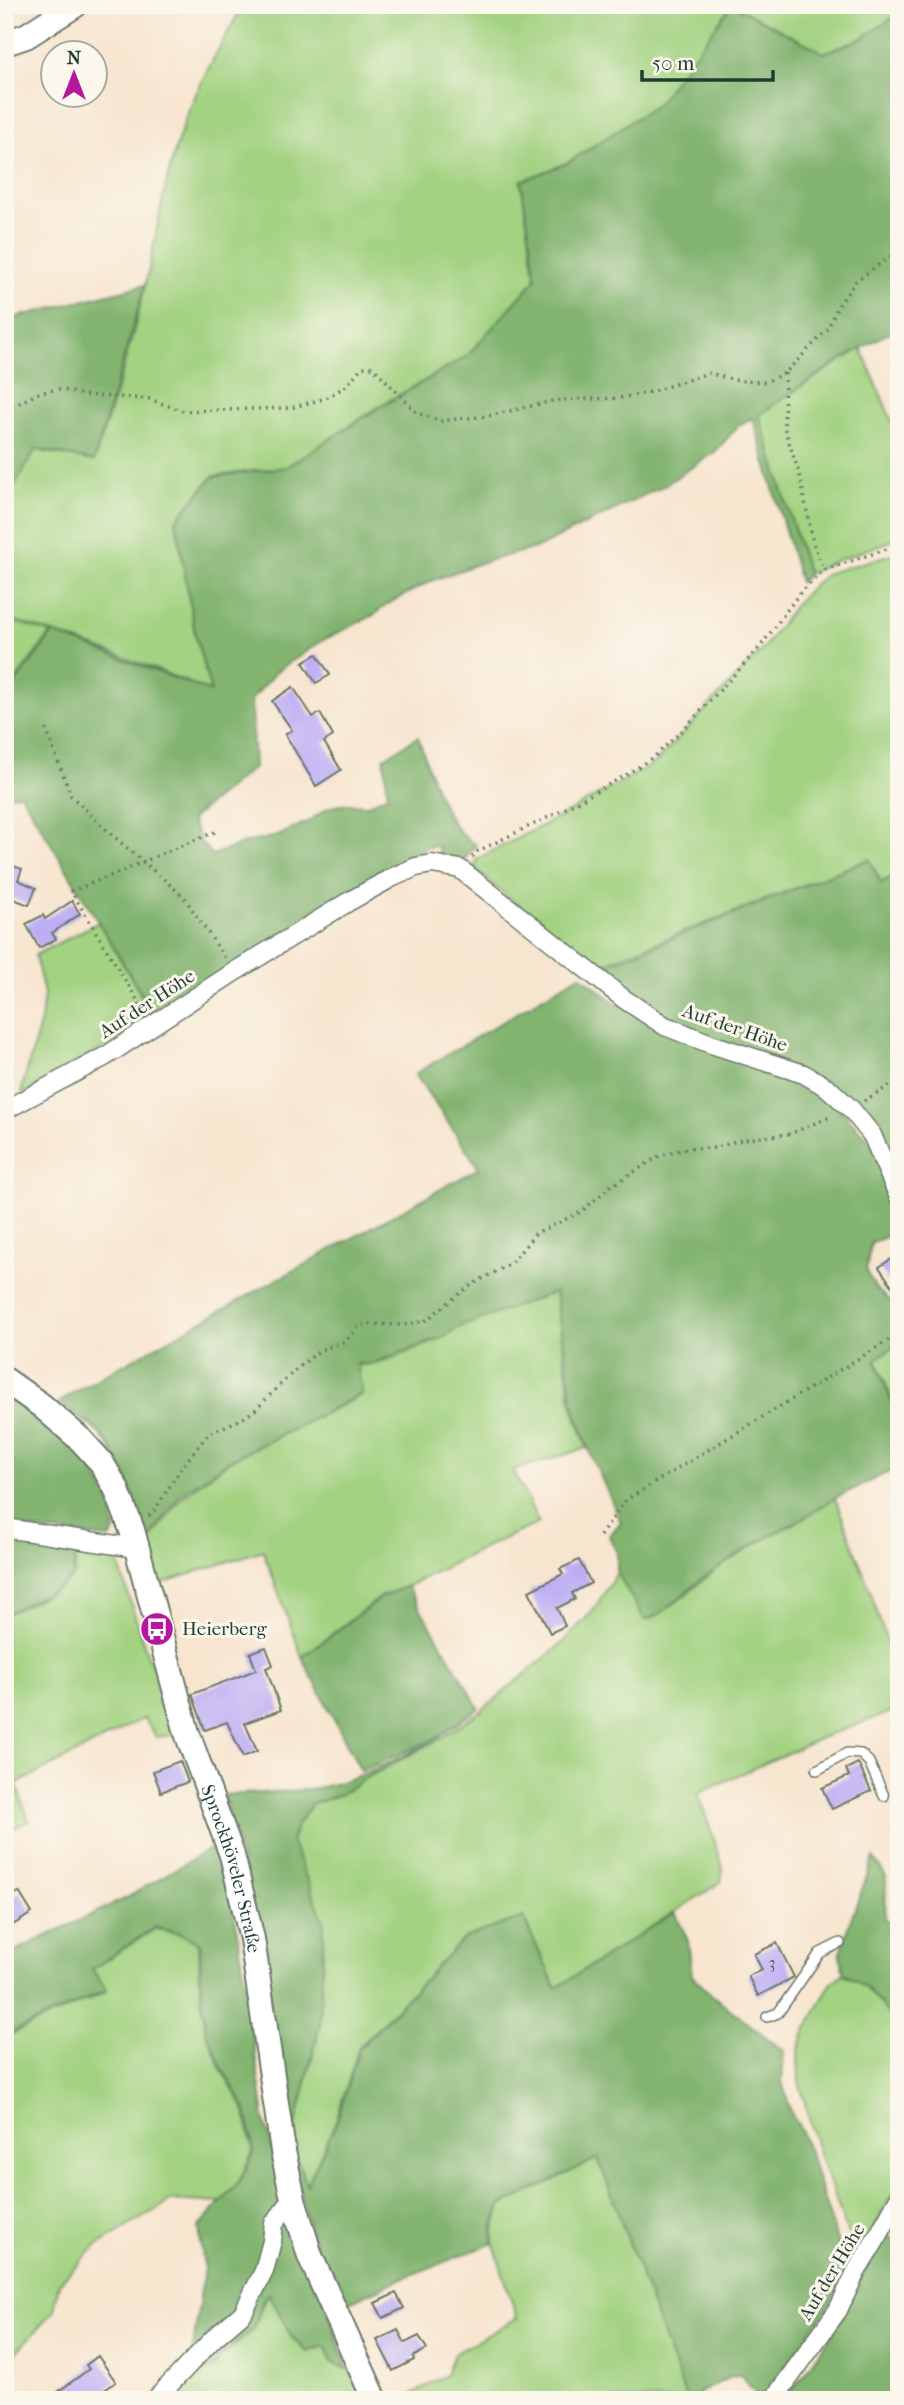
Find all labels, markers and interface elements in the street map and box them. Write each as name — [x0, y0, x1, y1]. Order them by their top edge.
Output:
north arrow — [38, 38, 108, 108]
scale bar — [642, 38, 773, 82]
text: N — [67, 47, 82, 69]
text: 50 m — [652, 51, 695, 75]
street label: Auf der Höhe — [94, 965, 199, 1044]
street label: Auf der Höhe — [679, 999, 790, 1056]
bus stop icon: Heierberg — [138, 1610, 176, 1648]
place label: Heierberg — [182, 1618, 268, 1640]
street label: Sprockhöveler Straße — [196, 1782, 265, 1954]
house number: 3 — [769, 1953, 775, 1972]
street label: Auf der Höhe — [794, 2219, 870, 2325]

